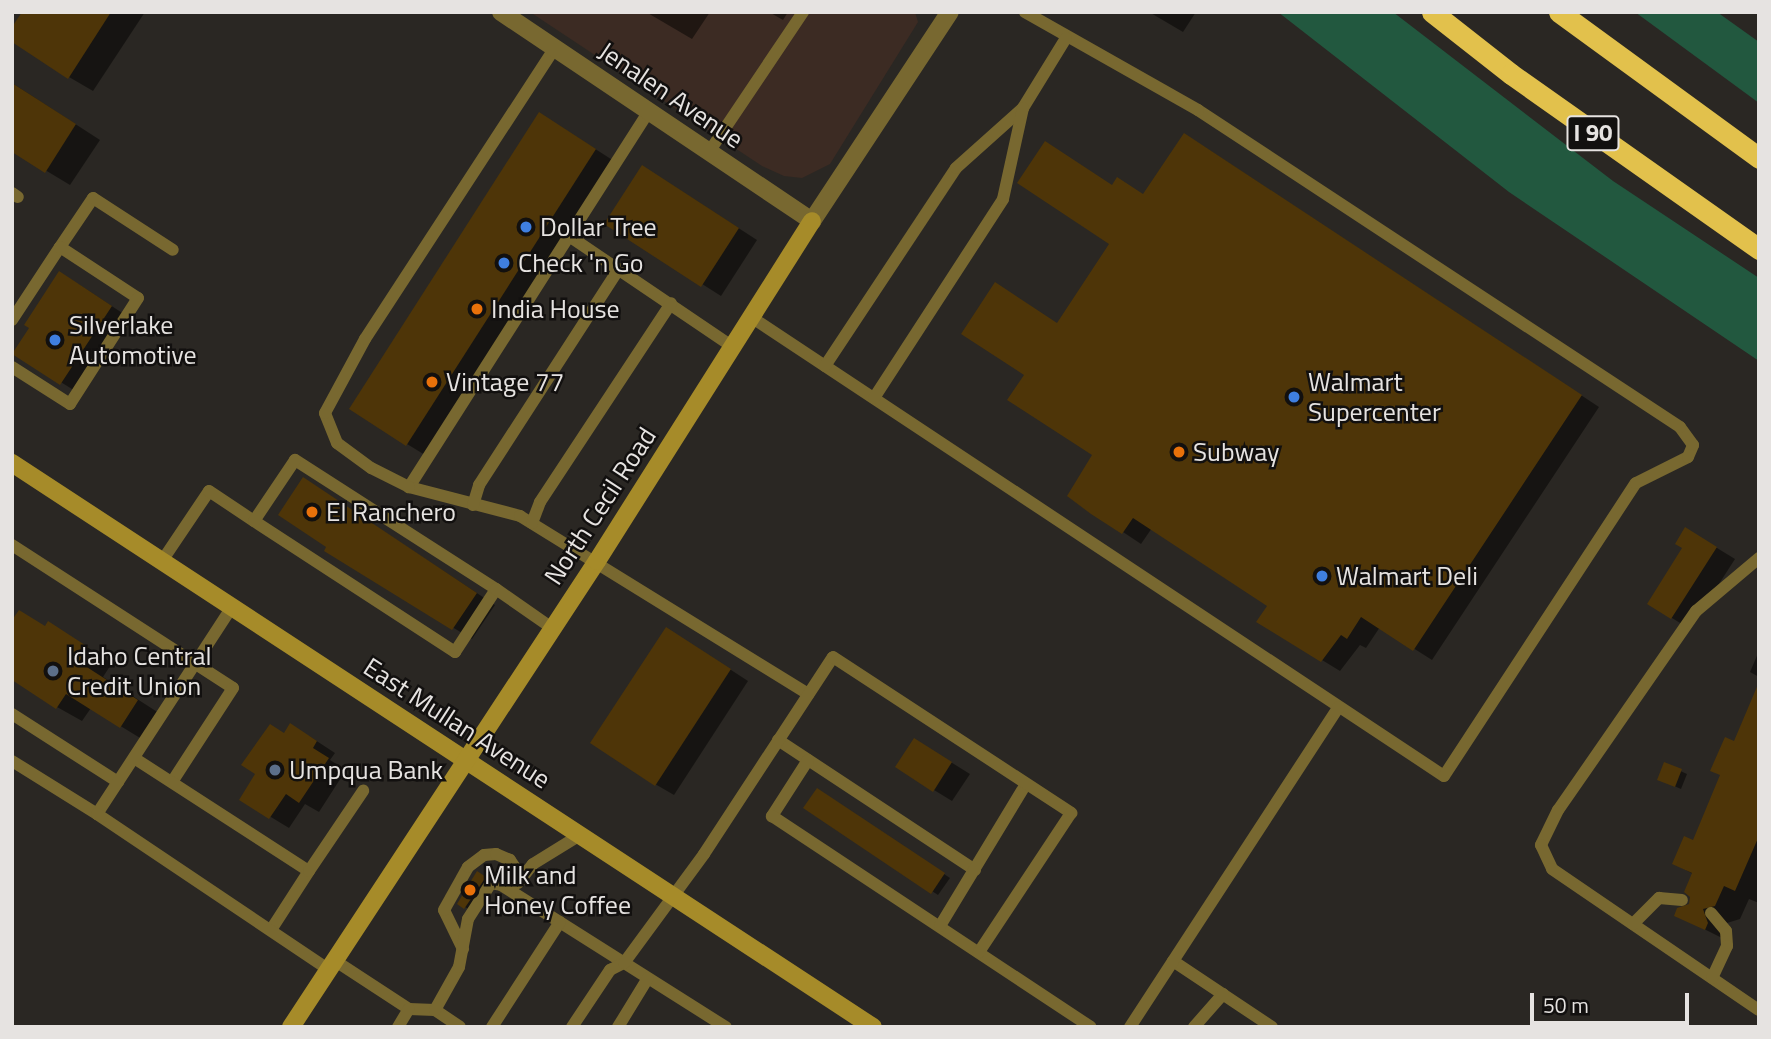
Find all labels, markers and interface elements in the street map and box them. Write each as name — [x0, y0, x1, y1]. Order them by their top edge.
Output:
street label: Jenalen Avenue — [593, 35, 749, 155]
road number: I 90 — [1565, 113, 1621, 154]
place label: Dollar Tree — [540, 211, 657, 243]
marker: Dollar Tree — [518, 219, 534, 235]
place label: Check 'n Go — [518, 247, 644, 279]
marker: Check 'n Go — [496, 255, 512, 271]
place label: India House — [491, 293, 620, 325]
marker: India House — [469, 301, 485, 317]
place label: Silverlake Automotive — [69, 309, 197, 370]
marker: Silverlake Automotive — [47, 332, 63, 348]
place label: Vintage 77 — [446, 366, 564, 398]
place label: Walmart Supercenter — [1308, 366, 1441, 428]
marker: Vintage 77 — [424, 374, 440, 390]
marker: Walmart Supercenter — [1286, 389, 1302, 405]
street label: North Cecil Road — [538, 422, 662, 590]
place label: Subway — [1193, 436, 1280, 468]
marker: Subway — [1171, 444, 1187, 460]
place label: El Ranchero — [326, 496, 456, 528]
marker: El Ranchero — [304, 504, 320, 520]
place label: Walmart Deli — [1336, 560, 1478, 592]
marker: Walmart Deli — [1314, 568, 1330, 584]
place label: Idaho Central Credit Union — [67, 640, 212, 702]
street label: East Mullan Avenue — [358, 651, 556, 795]
marker: Idaho Central Credit Union — [45, 663, 61, 679]
place label: Umpqua Bank — [289, 754, 443, 786]
marker: Umpqua Bank — [267, 762, 283, 778]
place label: Milk and Honey Coffee — [484, 859, 631, 920]
marker: Milk and Honey Coffee — [462, 882, 478, 898]
scale bar — [1533, 979, 1692, 1023]
text: 50 m — [1543, 989, 1589, 1021]

